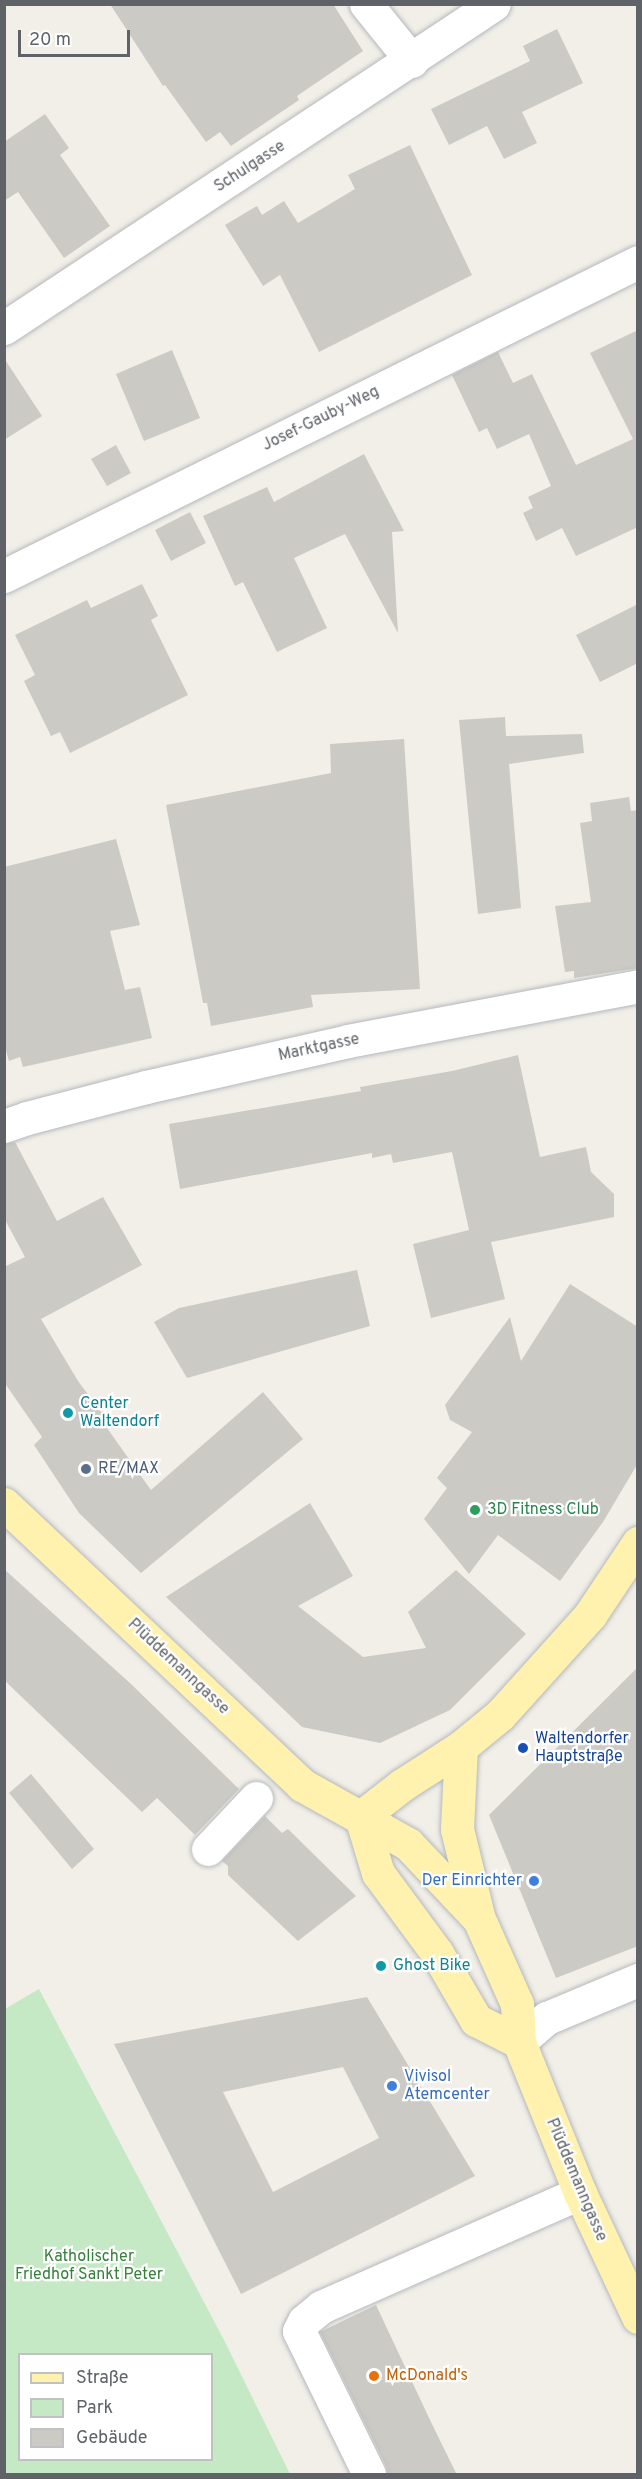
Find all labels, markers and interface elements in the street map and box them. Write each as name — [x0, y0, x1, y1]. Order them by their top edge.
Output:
scale bar — [21, 18, 134, 56]
text: 20 m — [29, 29, 71, 52]
street label: Schulgasse — [211, 137, 289, 197]
street label: Josef-Gauby-Weg — [259, 382, 383, 456]
street label: Marktgasse — [277, 1030, 361, 1066]
place label: Center Waltendorf — [80, 1394, 159, 1432]
marker: Center Waltendorf — [61, 1406, 75, 1420]
place label: RE/MAX — [98, 1459, 159, 1479]
marker: RE/MAX — [79, 1462, 93, 1476]
place label: 3D Fitness Club — [487, 1500, 599, 1520]
marker: 3D Fitness Club — [468, 1503, 482, 1517]
street label: Plüddemanngasse — [123, 1615, 233, 1719]
place label: Waltendorfer Hauptstraße — [535, 1729, 629, 1767]
marker: Waltendorfer Hauptstraße — [516, 1741, 530, 1755]
place label: Der Einrichter — [422, 1871, 522, 1891]
marker: Der Einrichter — [527, 1874, 541, 1888]
place label: Ghost Bike — [393, 1956, 470, 1976]
marker: Ghost Bike — [374, 1959, 388, 1973]
place label: Vivisol Atemcenter — [404, 2067, 490, 2105]
marker: Vivisol Atemcenter — [385, 2079, 399, 2093]
street label: Plüddemanngasse — [541, 2116, 611, 2244]
park label: Katholischer Friedhof Sankt Peter — [15, 2247, 163, 2285]
legend — [18, 2353, 213, 2461]
place label: McDonald's — [386, 2366, 468, 2386]
text: Straße — [76, 2367, 128, 2390]
marker: McDonald's — [367, 2369, 381, 2383]
text: Park — [76, 2397, 113, 2420]
text: Gebäude — [76, 2427, 148, 2450]

